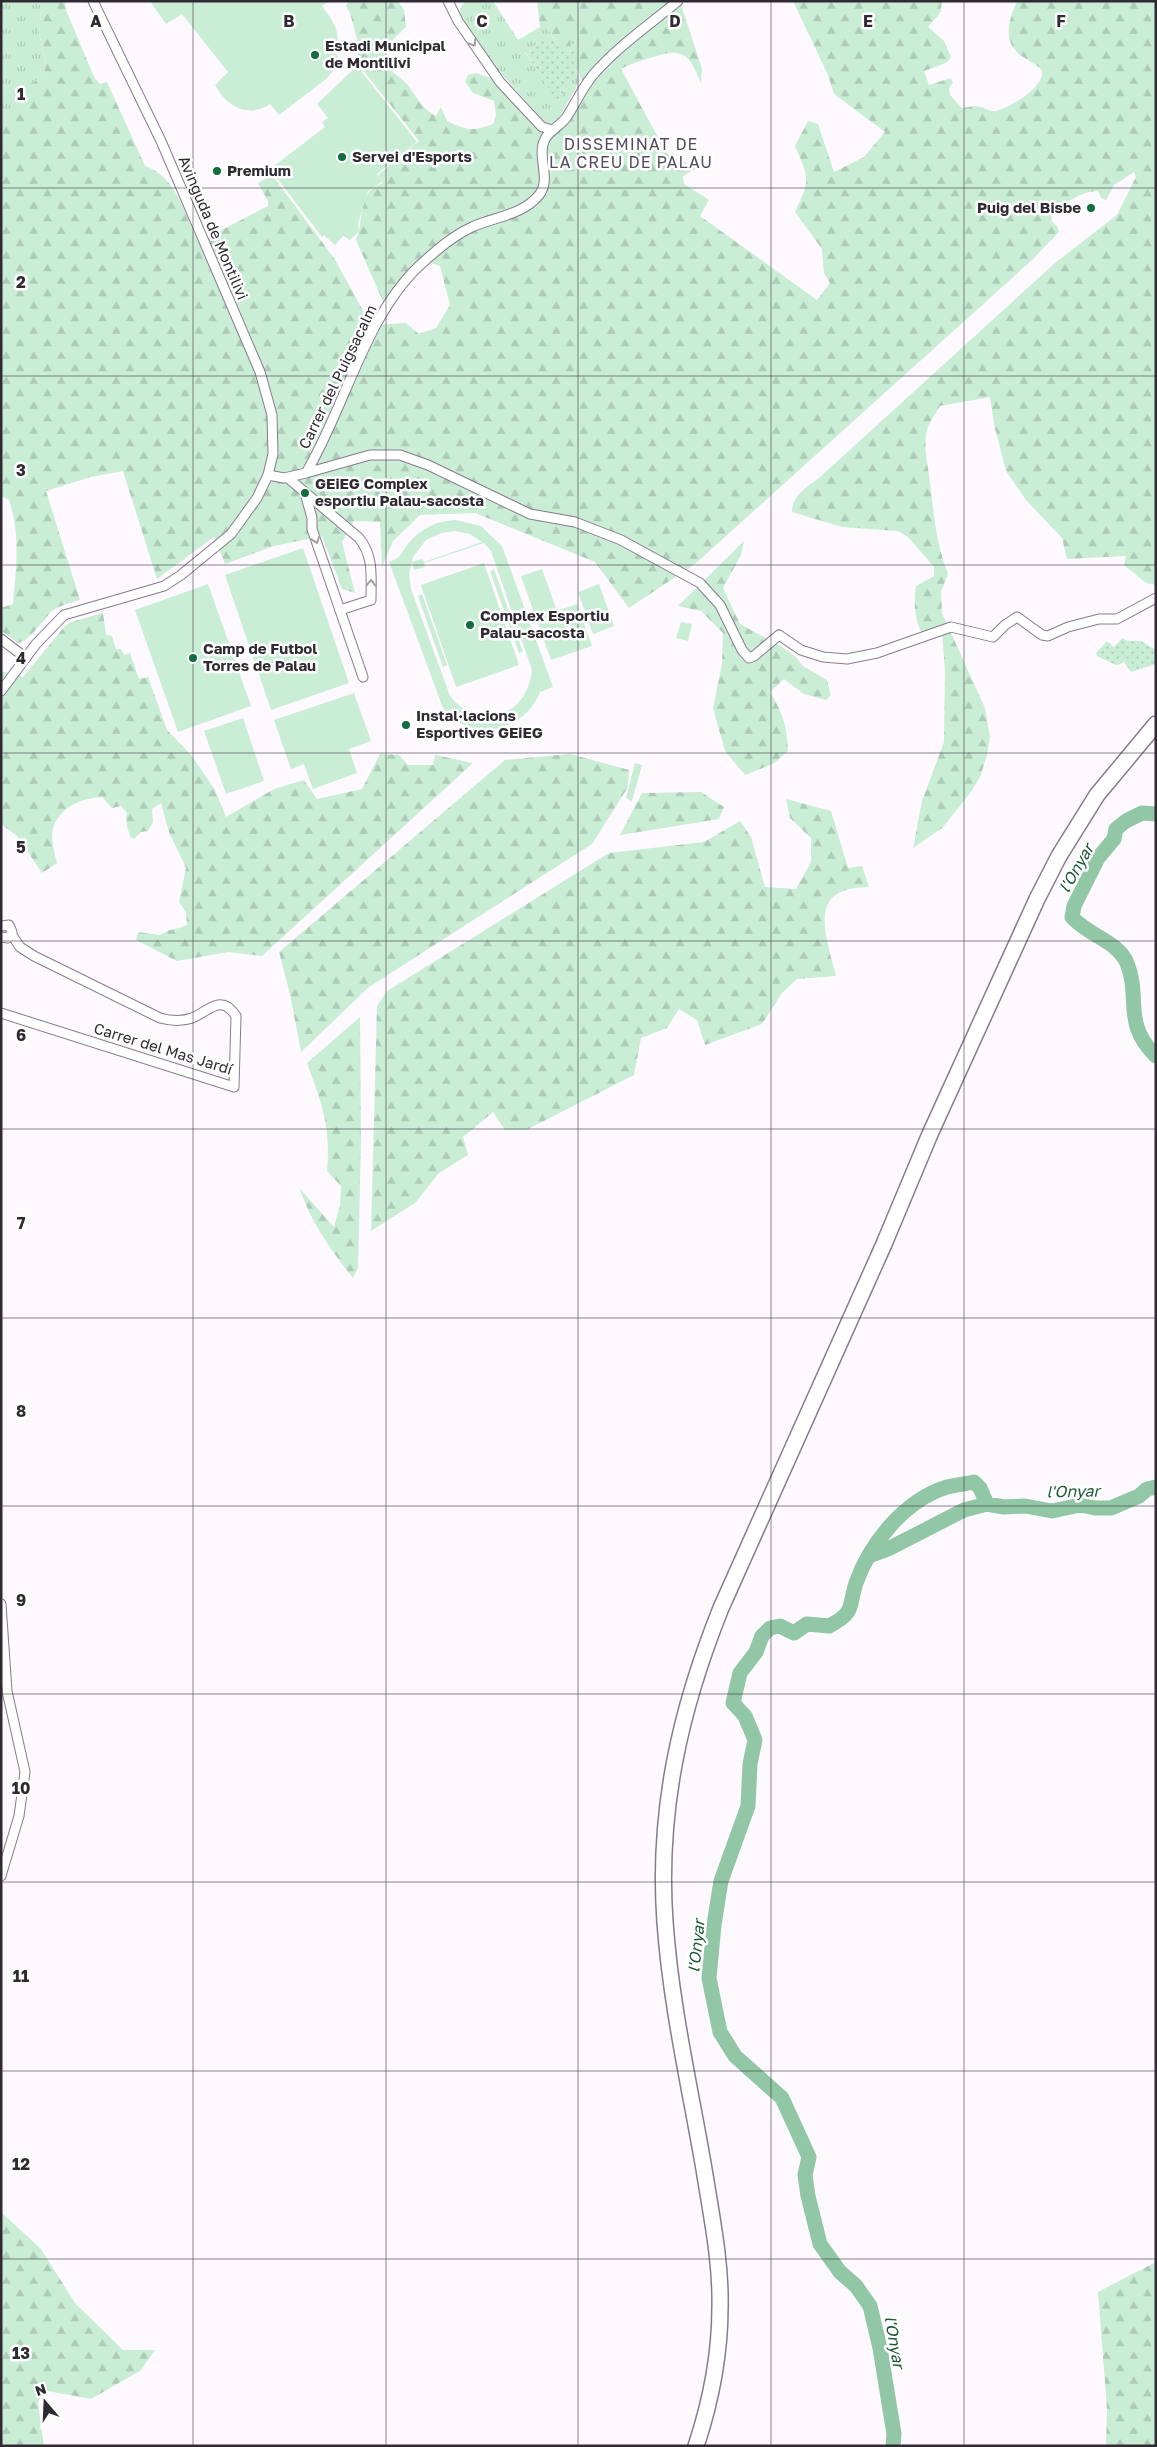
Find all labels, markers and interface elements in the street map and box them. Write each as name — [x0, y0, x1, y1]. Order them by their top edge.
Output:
text: A — [90, 11, 102, 31]
text: B — [283, 11, 295, 31]
text: C — [476, 11, 488, 31]
text: D — [669, 11, 681, 31]
text: E — [863, 11, 873, 31]
text: F — [1056, 11, 1066, 31]
place label: Estadi Municipal de Montilivi — [325, 36, 446, 71]
one-way arrow — [467, 38, 476, 47]
marker: Estadi Municipal de Montilivi — [309, 49, 321, 61]
text: 1 — [17, 84, 25, 104]
district label: DISSEMINAT DE LA CREU DE PALAU — [549, 134, 713, 172]
place label: Servei d'Esports — [352, 147, 472, 165]
marker: Servei d'Esports — [336, 151, 348, 163]
street label: Avinguda de Montilivi — [175, 153, 252, 302]
place label: Premium — [227, 161, 291, 179]
marker: Premium — [211, 165, 223, 177]
place label: Puig del Bisbe — [977, 198, 1081, 216]
marker: Puig del Bisbe — [1085, 202, 1097, 214]
text: 2 — [16, 272, 26, 292]
street label: Carrer del Puigsacalm — [294, 301, 380, 452]
text: 3 — [16, 460, 26, 480]
place label: GEiEG Complex esportiu Palau-sacosta — [315, 474, 484, 509]
marker: GEiEG Complex esportiu Palau-sacosta — [299, 487, 311, 499]
one-way arrow — [310, 535, 320, 543]
one-way arrow — [366, 579, 376, 587]
place label: Complex Esportiu Palau-sacosta — [480, 606, 609, 641]
marker: Complex Esportiu Palau-sacosta — [464, 619, 476, 631]
place label: Camp de Futbol Torres de Palau — [203, 639, 317, 674]
text: 4 — [16, 648, 26, 668]
marker: Camp de Futbol Torres de Palau — [187, 652, 199, 664]
place label: Instal·lacions Esportives GEiEG — [416, 706, 543, 741]
marker: Instal·lacions Esportives GEiEG — [400, 719, 412, 731]
text: 5 — [16, 837, 26, 857]
water label: l'Onyar — [1054, 838, 1099, 896]
street label: Carrer del Mas Jardí — [92, 1018, 236, 1078]
text: 6 — [16, 1025, 26, 1045]
text: 7 — [17, 1213, 26, 1233]
text: 8 — [16, 1401, 26, 1421]
water label: l'Onyar — [1046, 1480, 1102, 1501]
text: 9 — [16, 1590, 26, 1610]
text: 10 — [12, 1778, 30, 1798]
water label: l'Onyar — [683, 1916, 709, 1973]
text: 11 — [13, 1966, 29, 1986]
text: 12 — [12, 2154, 30, 2174]
water label: l'Onyar — [881, 2314, 910, 2373]
text: 13 — [12, 2343, 30, 2363]
north arrow — [20, 2377, 70, 2427]
text: N — [33, 2379, 48, 2399]

